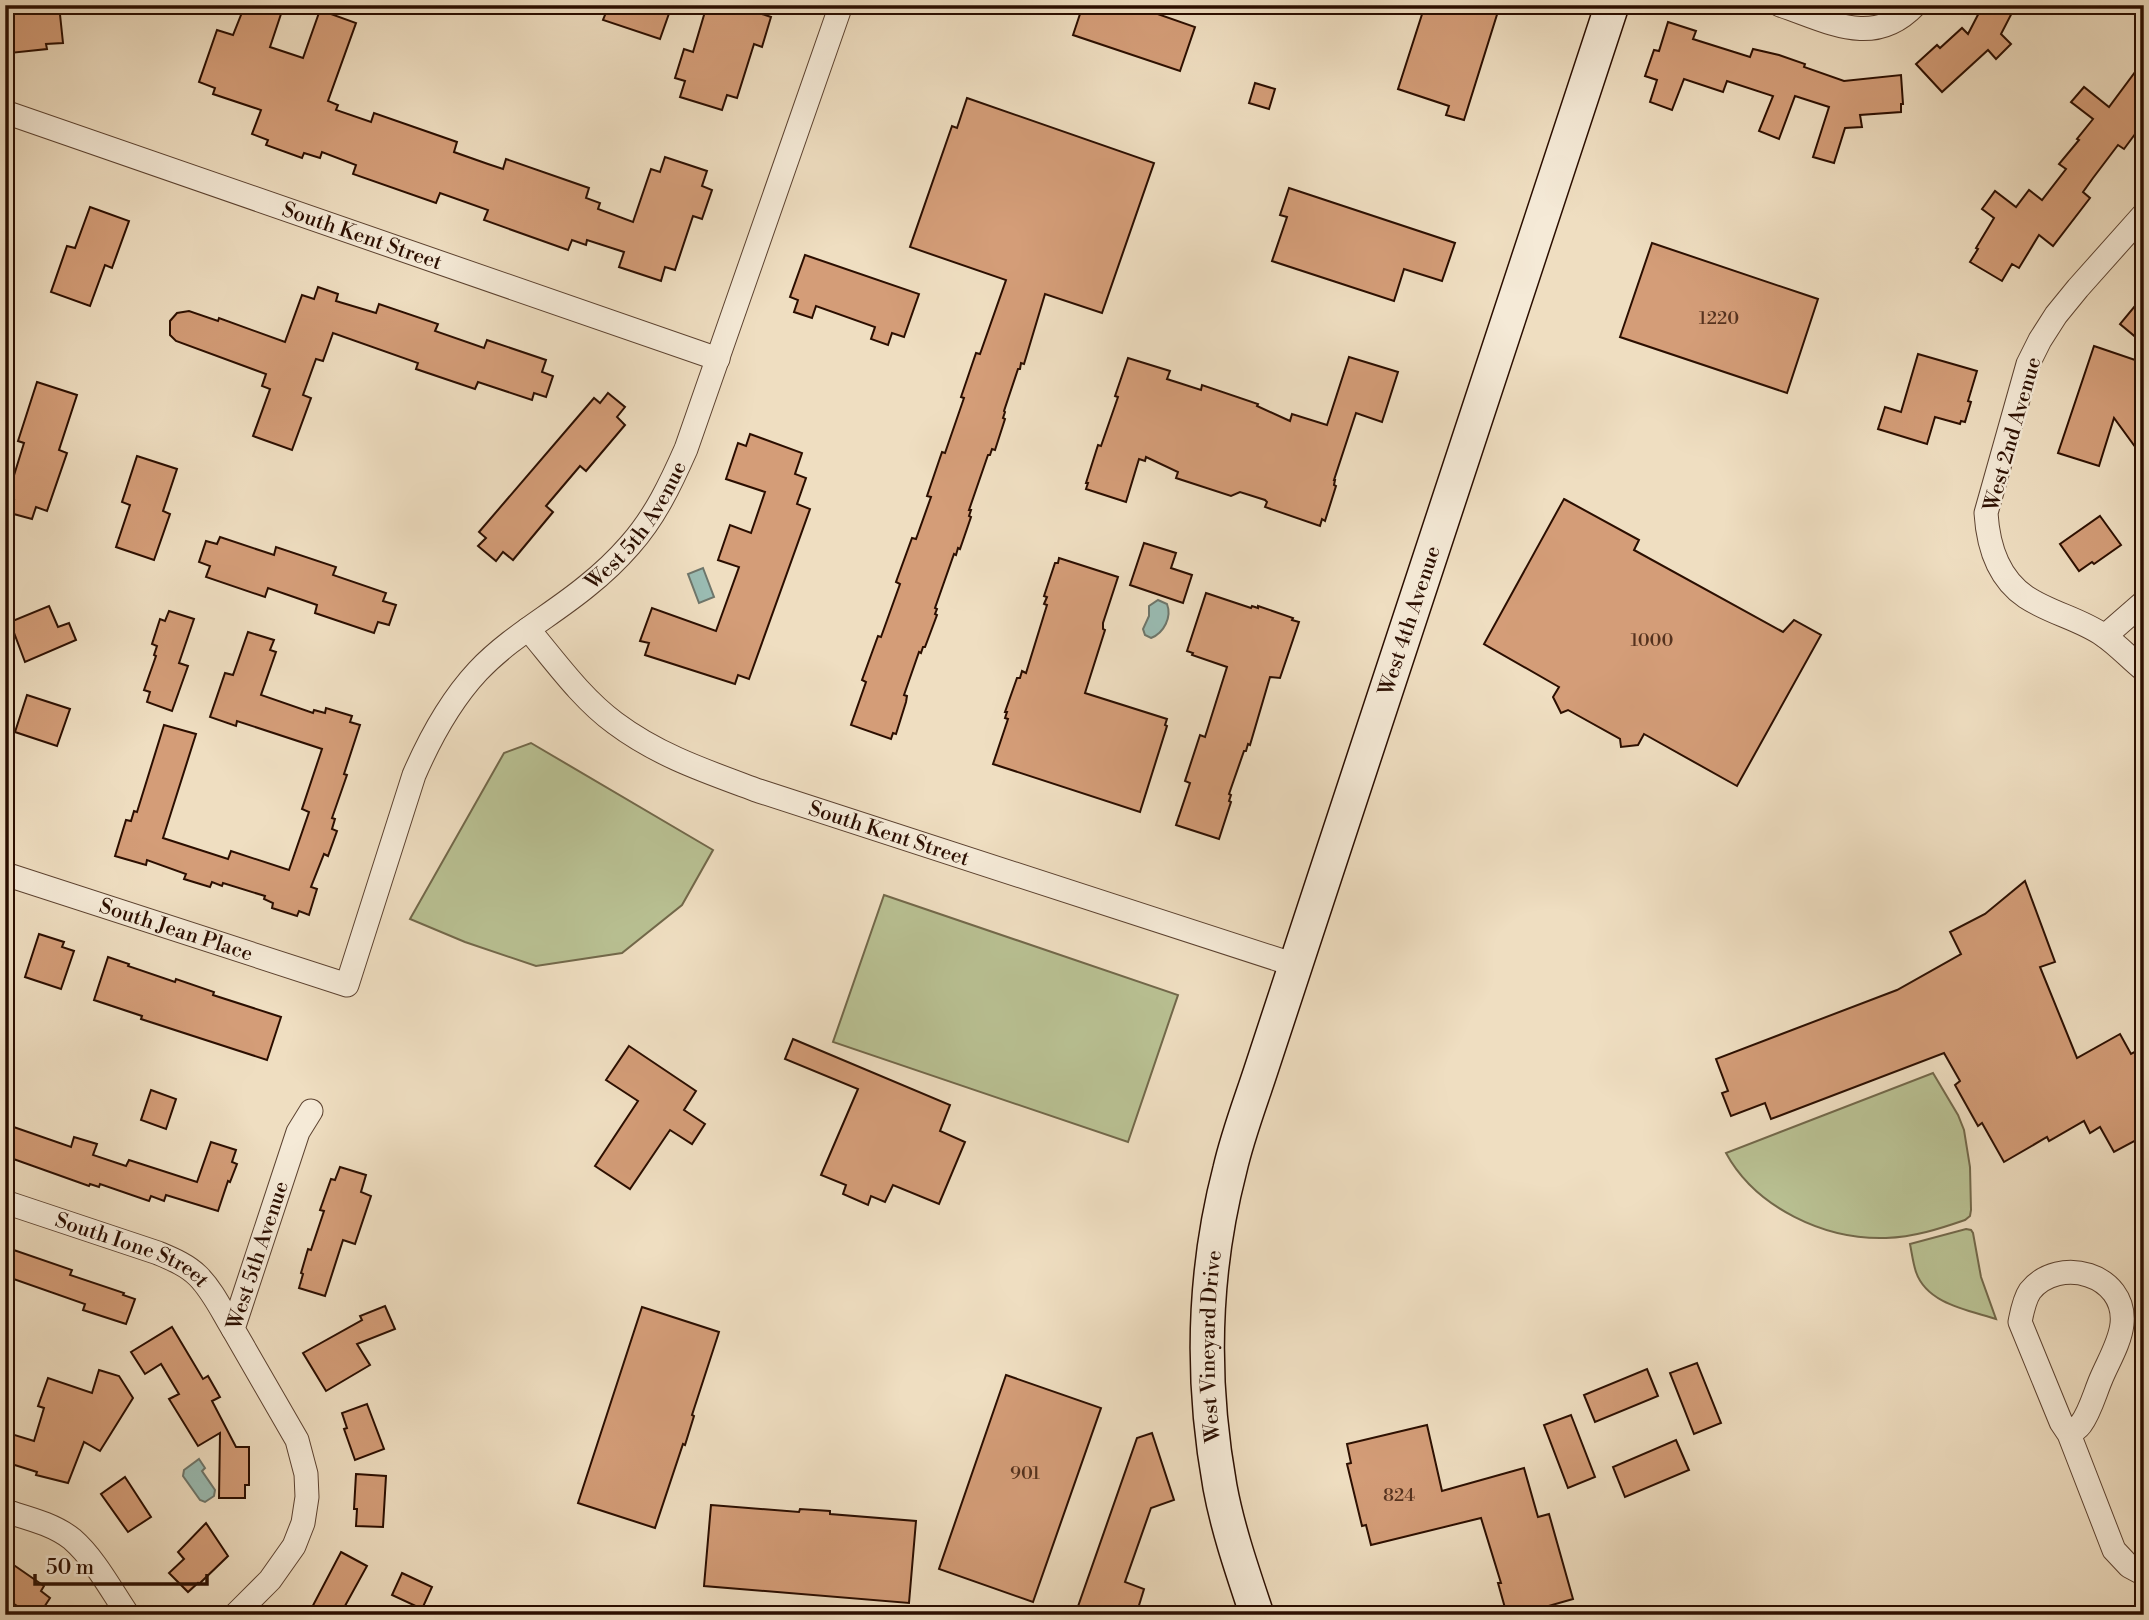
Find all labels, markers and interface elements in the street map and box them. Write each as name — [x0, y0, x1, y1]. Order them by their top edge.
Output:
street label: South Kent Street — [278, 197, 446, 277]
house number: 1220 — [1699, 307, 1739, 330]
street label: West 2nd Avenue — [1978, 354, 2047, 515]
street label: West 5th Avenue — [580, 457, 693, 597]
street label: West 4th Avenue — [1373, 543, 1447, 700]
house number: 1000 — [1631, 629, 1674, 652]
street label: South Kent Street — [805, 796, 973, 873]
street label: South Jean Place — [96, 893, 256, 968]
street label: West 5th Avenue — [221, 1178, 295, 1334]
street label: South Ione Street — [51, 1208, 215, 1293]
street label: West Vineyard Drive — [1195, 1248, 1228, 1445]
house number: 901 — [1010, 1462, 1040, 1485]
house number: 824 — [1383, 1484, 1415, 1507]
scale bar — [35, 1543, 206, 1587]
text: 50 m — [46, 1555, 94, 1581]

